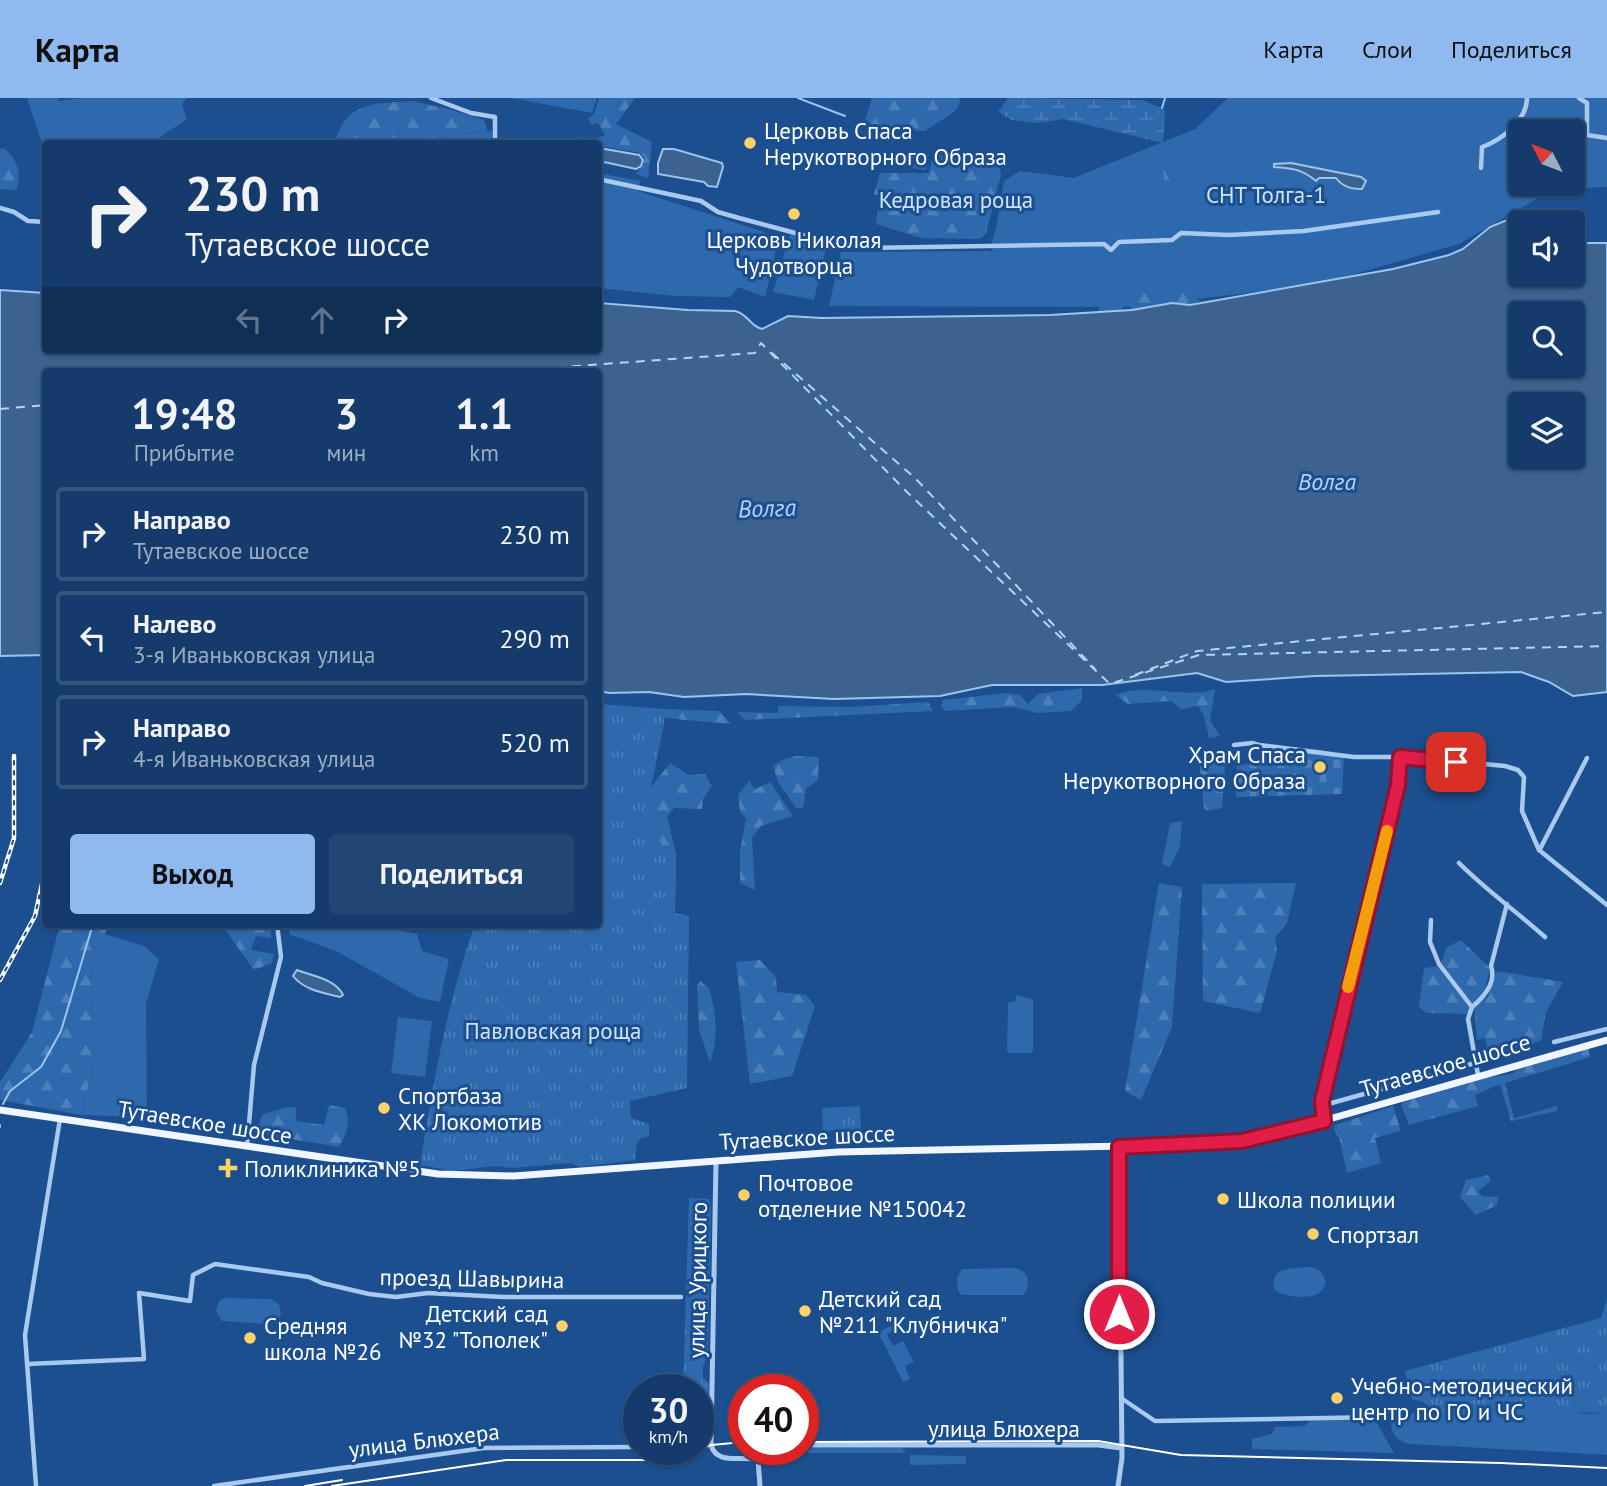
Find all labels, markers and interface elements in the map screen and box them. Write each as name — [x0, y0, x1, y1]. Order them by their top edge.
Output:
text: Карта — [35, 28, 120, 71]
text: Карта — [1263, 34, 1324, 65]
text: Слои — [1362, 34, 1413, 65]
text: Поделиться — [1451, 34, 1572, 65]
place label: Церковь Спаса Нерукотворного Образа — [764, 116, 1007, 171]
north arrow — [1508, 119, 1586, 196]
map controls — [1508, 119, 1585, 469]
marker: Церковь Спаса Нерукотворного Образа — [742, 135, 758, 151]
text: 230 m — [185, 161, 320, 225]
icon: right — [70, 168, 161, 259]
park label: СНТ Толга-1 — [1206, 180, 1326, 209]
park label: Кедровая роща — [879, 185, 1033, 214]
marker: Церковь Николая Чудотворца — [786, 206, 802, 222]
button: sound — [1508, 210, 1585, 287]
text: Тутаевское шоссе — [185, 223, 430, 265]
place label: Церковь Николая Чудотворца — [707, 225, 881, 280]
icon: left — [230, 301, 268, 339]
icon: ahead — [303, 301, 341, 339]
icon: right — [376, 301, 414, 339]
button: search — [1508, 301, 1585, 378]
text: 19:48 — [131, 386, 237, 441]
text: 3 — [334, 386, 358, 441]
text: 1.1 — [455, 386, 513, 441]
button: layers — [1508, 392, 1585, 469]
text: Прибытие — [134, 438, 235, 467]
text: мин — [326, 438, 366, 467]
text: km — [469, 438, 499, 467]
water label: Волга — [1298, 466, 1356, 497]
water label: Волга — [737, 491, 797, 525]
text: Направо — [133, 503, 231, 536]
icon: right — [74, 515, 112, 553]
text: 230 m — [499, 518, 570, 551]
text: Тутаевское шоссе — [133, 536, 309, 565]
text: Налево — [133, 607, 217, 640]
icon: left — [74, 619, 112, 657]
text: 290 m — [499, 622, 570, 655]
text: 3-я Иваньковская улица — [133, 640, 375, 669]
text: Направо — [133, 711, 231, 744]
icon: right — [74, 723, 112, 761]
text: 520 m — [499, 726, 570, 759]
pin — [1426, 732, 1486, 792]
place label: Храм Спаса Нерукотворного Образа — [1063, 740, 1306, 795]
icon: arrive — [1437, 743, 1475, 781]
text: 4-я Иваньковская улица — [133, 744, 375, 773]
marker: Храм Спаса Нерукотворного Образа — [1312, 759, 1328, 775]
button: Выход — [70, 834, 315, 914]
button: Поделиться — [329, 834, 574, 914]
park label: Павловская роща — [465, 1016, 641, 1045]
street label: Тутаевское шоссе — [1356, 1027, 1534, 1103]
place label: Спортбаза ХК Локомотив — [398, 1081, 542, 1136]
street label: Тутаевское шоссе — [116, 1094, 294, 1150]
marker: Спортбаза ХК Локомотив — [376, 1100, 392, 1116]
street label: Тутаевское шоссе — [718, 1118, 896, 1156]
place label: Поликлиника №5 — [244, 1154, 421, 1183]
marker: Поликлиника №5 — [218, 1158, 238, 1178]
place label: Почтовое отделение №150042 — [758, 1168, 967, 1223]
place label: Школа полиции — [1237, 1185, 1396, 1214]
marker: Почтовое отделение №150042 — [736, 1187, 752, 1203]
marker: Школа полиции — [1215, 1191, 1231, 1207]
street label: улица Урицкого — [681, 1201, 713, 1359]
place label: Спортзал — [1327, 1220, 1419, 1249]
marker: Спортзал — [1305, 1226, 1321, 1242]
street label: проезд Шавырина — [379, 1262, 565, 1294]
position arrow — [1082, 1277, 1156, 1351]
place label: Детский сад №211 "Клубничка" — [819, 1284, 1007, 1339]
place label: Детский сад №32 "Тополек" — [399, 1299, 548, 1354]
marker: Детский сад №211 "Клубничка" — [797, 1303, 813, 1319]
place label: Средняя школа №26 — [264, 1311, 382, 1366]
marker: Детский сад №32 "Тополек" — [554, 1318, 570, 1334]
marker: Средняя школа №26 — [242, 1330, 258, 1346]
place label: Учебно-методический центр по ГО и ЧС — [1351, 1371, 1573, 1426]
speed limit sign: 40 — [728, 1374, 819, 1465]
text: 30 — [649, 1387, 688, 1433]
marker: Учебно-методический центр по ГО и ЧС — [1329, 1390, 1345, 1406]
street label: улица Блюхера — [928, 1414, 1080, 1443]
street label: улица Блюхера — [347, 1416, 501, 1464]
text: km/h — [649, 1425, 688, 1448]

